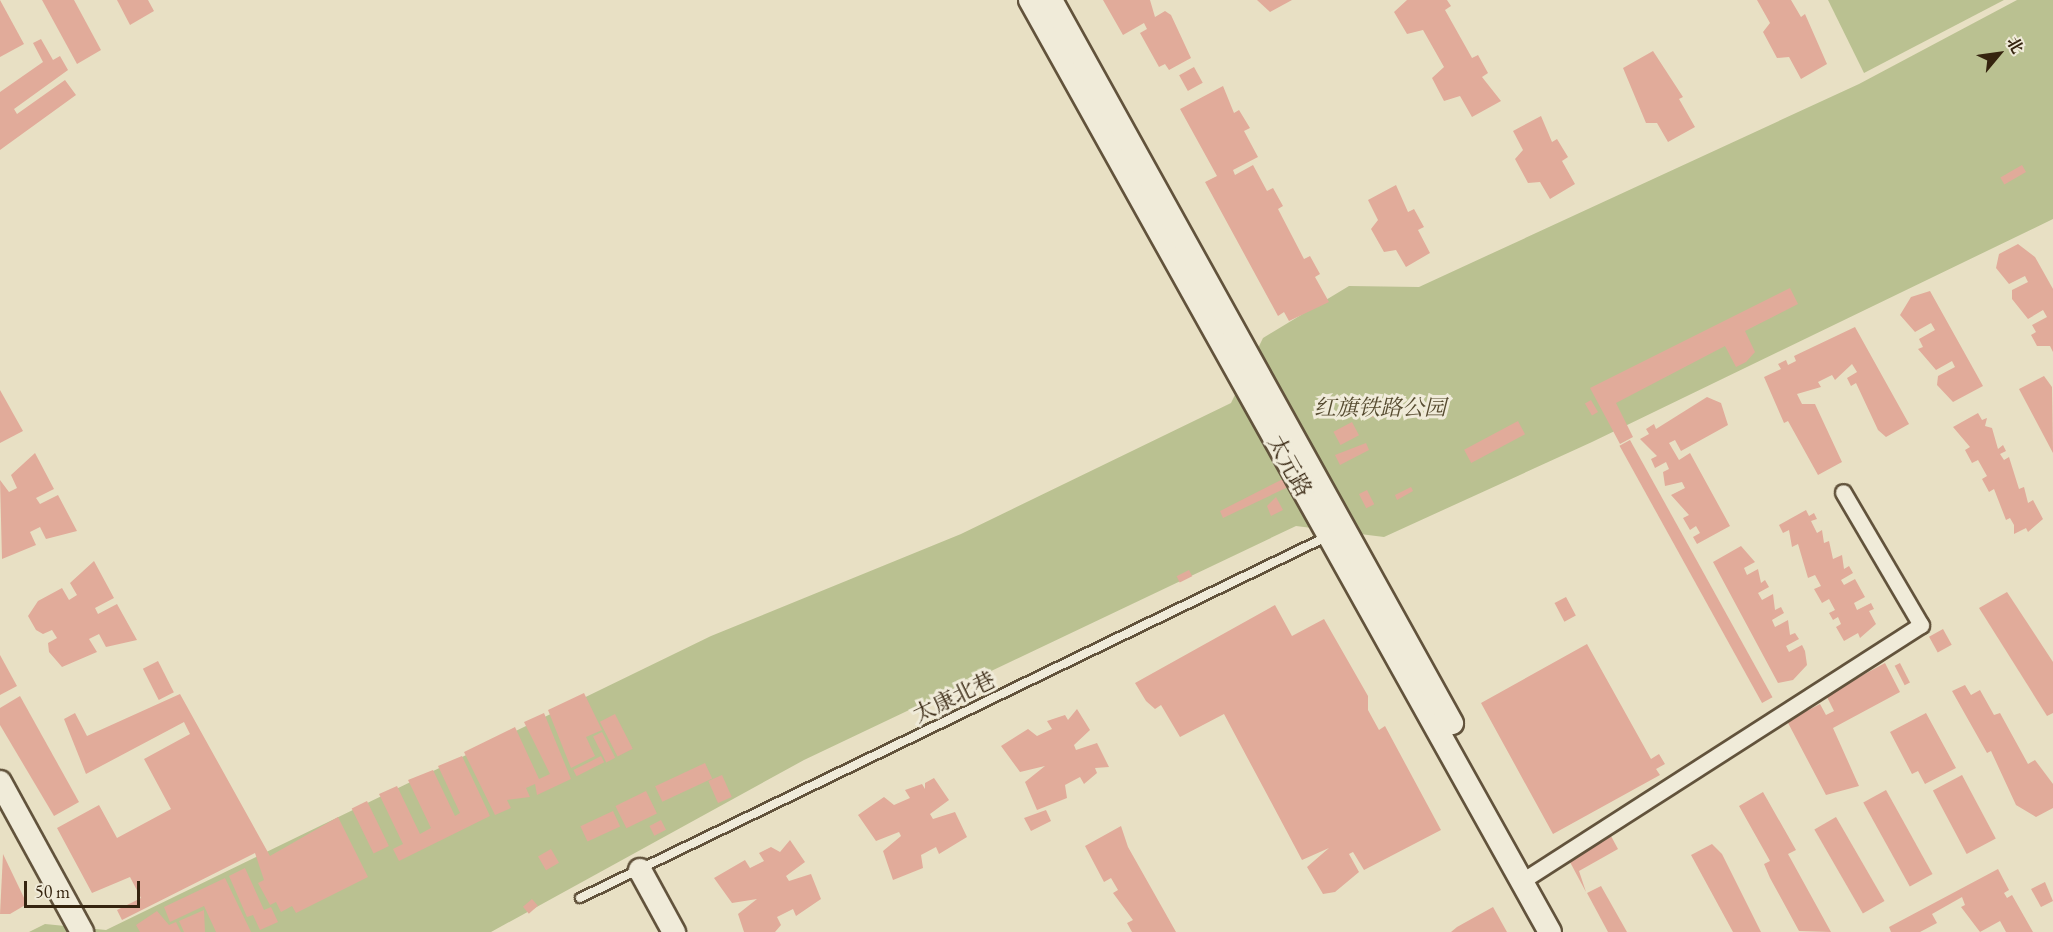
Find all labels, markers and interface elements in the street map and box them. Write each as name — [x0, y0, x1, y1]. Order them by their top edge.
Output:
north arrow — [1969, 24, 2029, 84]
text: 北 — [2002, 33, 2028, 57]
park label: 红旗铁路公园 — [1314, 395, 1446, 421]
street label: 太元路 — [1262, 431, 1318, 501]
street label: 太康北巷 — [909, 666, 999, 728]
scale bar — [27, 869, 142, 907]
text: 50 m — [35, 880, 70, 903]

